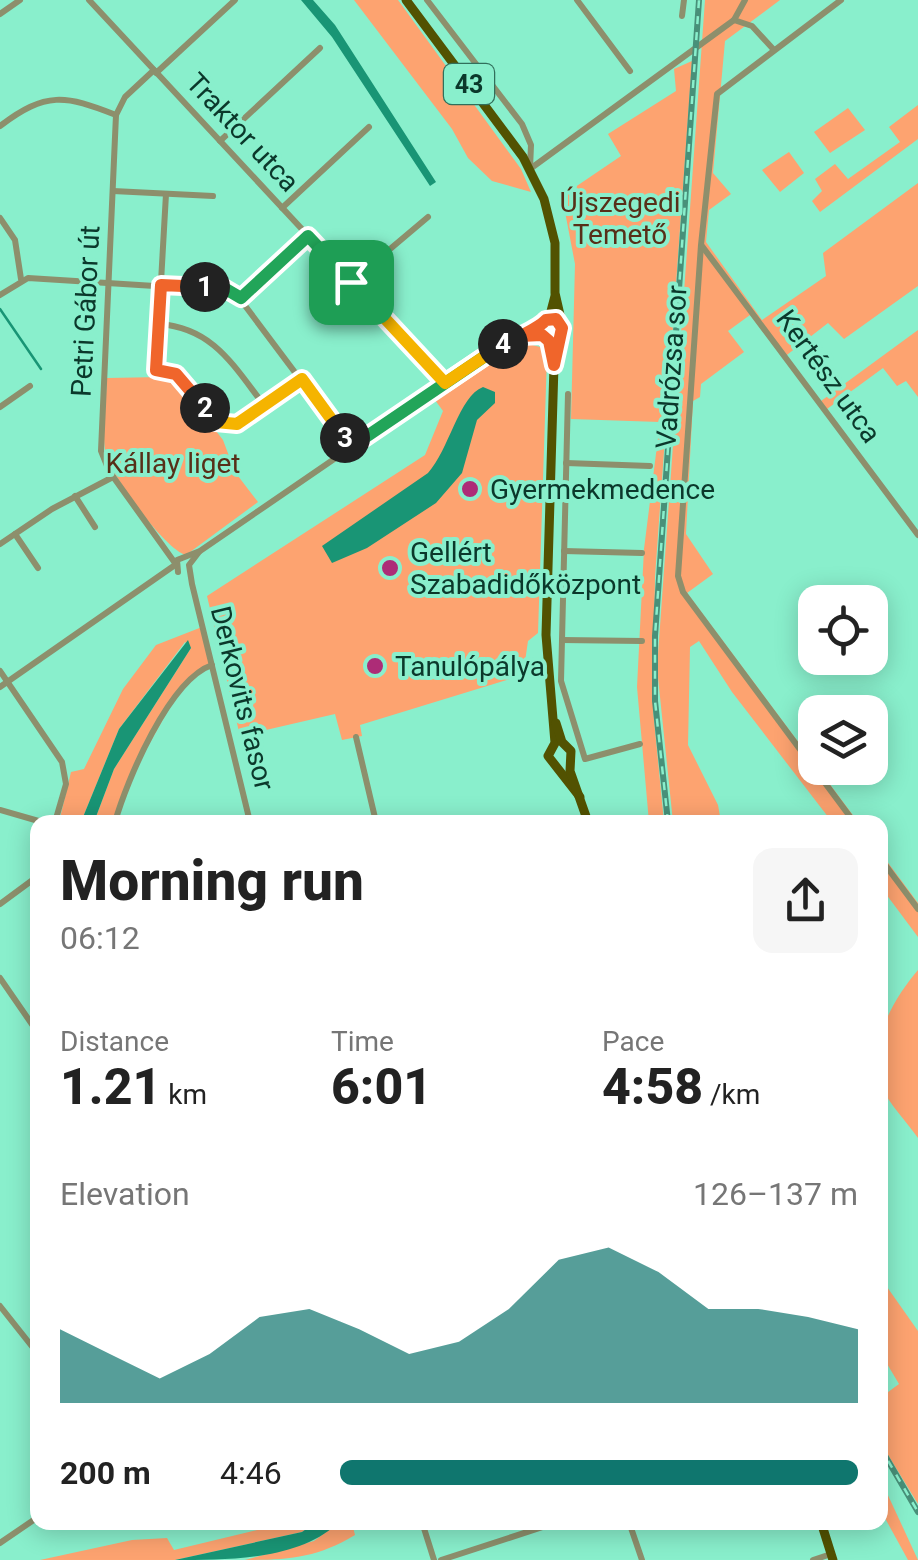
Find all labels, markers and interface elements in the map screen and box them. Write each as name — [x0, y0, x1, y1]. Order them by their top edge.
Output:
road number: 43 — [444, 64, 494, 104]
street label: Traktor utca — [179, 66, 306, 198]
park label: Újszegedi Temető — [560, 186, 681, 251]
street label: Petri Gábor út — [65, 224, 106, 398]
pin — [309, 240, 394, 325]
icon: arrive — [324, 255, 379, 310]
pin: 1 — [180, 262, 230, 312]
text: 1 — [197, 270, 213, 303]
street label: Vadrózsa sor — [649, 284, 694, 450]
street label: Kertész utca — [769, 303, 888, 449]
pin: 4 — [478, 319, 528, 369]
text: 4 — [495, 327, 511, 360]
pin: 2 — [180, 383, 230, 433]
text: 2 — [197, 391, 213, 424]
pin: 3 — [320, 413, 370, 463]
text: 3 — [337, 421, 353, 454]
park label: Kállay liget — [106, 447, 240, 480]
place label: Gyermekmedence — [490, 473, 715, 506]
marker: Gyermekmedence — [459, 478, 481, 500]
place label: Gellért Szabadidőközpont — [410, 536, 641, 601]
marker: Gellért Szabadidőközpont — [379, 557, 401, 579]
map controls — [798, 585, 888, 785]
button: locate — [798, 585, 888, 675]
street label: Derkovits fasor — [204, 603, 281, 794]
place label: Tanulópálya — [395, 650, 545, 683]
marker: Tanulópálya — [364, 655, 386, 677]
button: layers — [798, 695, 888, 785]
button: share — [753, 848, 858, 953]
text: Morning run — [60, 849, 364, 913]
text: 06:12 — [60, 919, 140, 957]
text: Distance — [60, 1025, 169, 1058]
text: Time — [331, 1025, 394, 1058]
text: Pace — [602, 1025, 664, 1058]
text: 1.21 — [60, 1058, 161, 1116]
text: 6:01 — [331, 1058, 432, 1116]
text: 4:58 — [602, 1058, 703, 1116]
text: km — [161, 1078, 207, 1111]
text: /km — [703, 1078, 760, 1111]
text: Elevation — [60, 1175, 190, 1213]
text: 126–137 m — [693, 1175, 858, 1213]
text: 200 m — [60, 1454, 151, 1492]
text: 4:46 — [220, 1454, 282, 1492]

